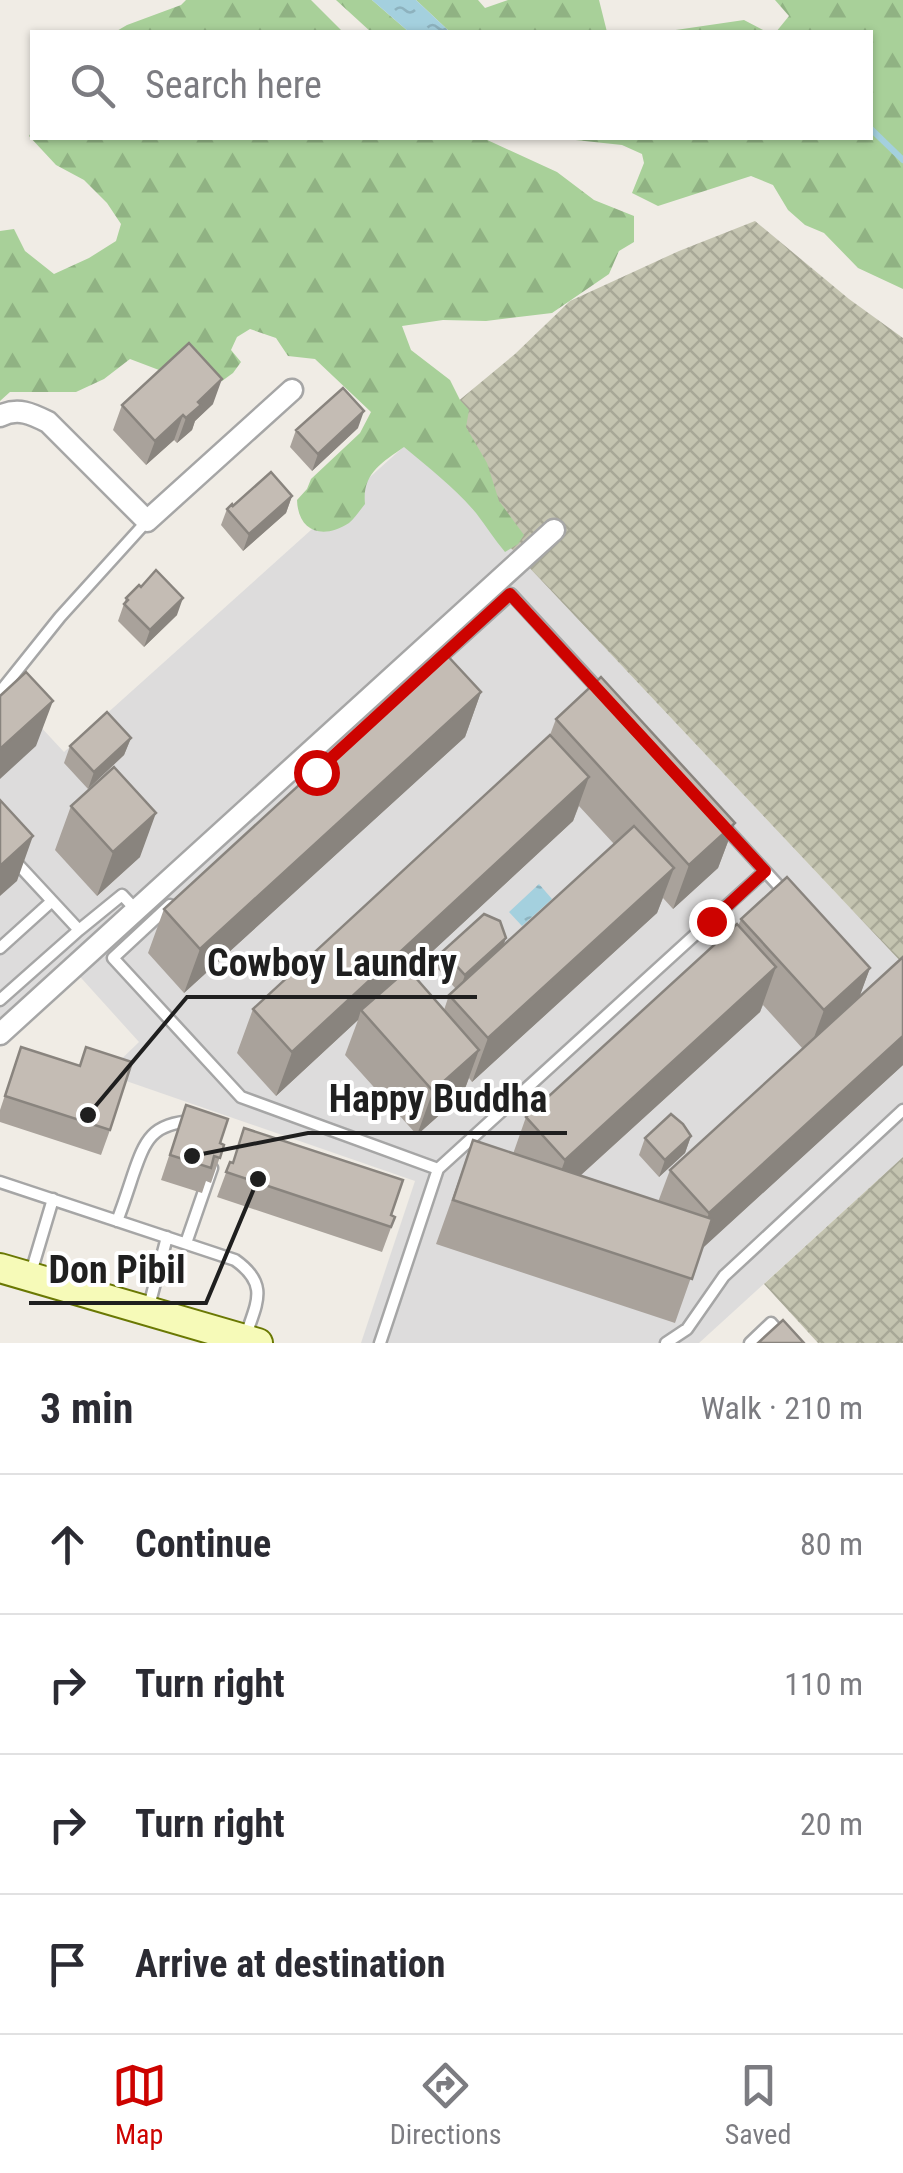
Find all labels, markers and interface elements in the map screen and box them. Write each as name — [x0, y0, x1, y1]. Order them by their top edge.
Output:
search box — [30, 30, 873, 140]
icon: search — [65, 58, 120, 113]
text: Search here — [145, 63, 322, 107]
route start — [294, 750, 340, 796]
route end — [689, 899, 735, 945]
callout: Cowboy Laundry — [187, 929, 477, 997]
text: Cowboy Laundry — [207, 941, 457, 985]
callout: Happy Buddha — [308, 1065, 567, 1133]
text: Happy Buddha — [329, 1077, 547, 1121]
callout: Don Pibil — [29, 1235, 206, 1303]
text: Don Pibil — [49, 1248, 185, 1292]
text: 3 min — [40, 1384, 133, 1433]
text: Walk · 210 m — [701, 1389, 863, 1427]
icon: ahead — [40, 1517, 95, 1572]
text: Continue — [135, 1522, 271, 1566]
text: 80 m — [800, 1525, 863, 1563]
icon: right — [40, 1657, 95, 1712]
text: Turn right — [135, 1662, 285, 1706]
text: 110 m — [784, 1665, 863, 1703]
icon: right — [40, 1797, 95, 1852]
text: Turn right — [135, 1802, 285, 1846]
text: 20 m — [800, 1805, 863, 1843]
icon: arrive — [40, 1937, 95, 1992]
text: Arrive at destination — [135, 1942, 445, 1986]
tab: Map — [112, 2058, 167, 2151]
tab: Directions — [390, 2058, 502, 2151]
tab: Saved — [725, 2058, 791, 2151]

